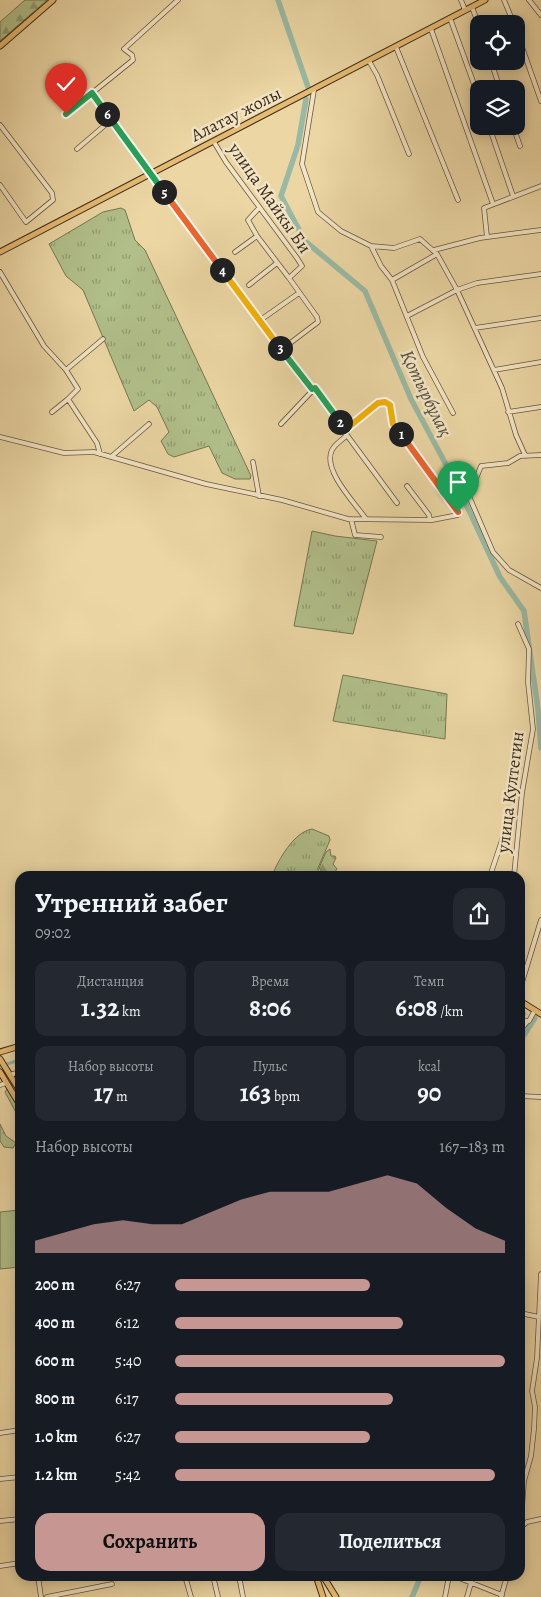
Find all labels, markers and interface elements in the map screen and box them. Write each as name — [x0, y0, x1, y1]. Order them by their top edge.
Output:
map controls — [470, 15, 525, 135]
button: locate — [470, 15, 525, 70]
pin — [45, 63, 87, 114]
icon: check — [52, 70, 80, 98]
button: layers — [470, 80, 525, 135]
street label: Алатау жолы — [186, 81, 285, 148]
pin: 6 — [94, 102, 120, 126]
text: 6 — [104, 105, 111, 124]
street label: улица Майкы Би — [222, 137, 317, 258]
pin: 5 — [152, 180, 176, 204]
text: 5 — [162, 183, 167, 202]
pin: 4 — [210, 258, 234, 282]
text: 4 — [219, 261, 226, 280]
pin: 3 — [268, 336, 292, 360]
text: 3 — [277, 339, 284, 358]
water label: Қотырбұлақ — [394, 346, 458, 441]
pin: 2 — [328, 410, 352, 434]
text: 2 — [337, 413, 344, 432]
pin: 1 — [388, 422, 414, 446]
text: 1 — [399, 425, 404, 444]
pin — [437, 461, 479, 512]
icon: arrive — [444, 468, 472, 496]
street label: улица Култегин — [491, 730, 529, 855]
text: Утренний забег — [35, 884, 228, 922]
button: share — [453, 888, 505, 940]
text: 09:02 — [35, 922, 71, 944]
text: Дистанция — [77, 972, 144, 991]
text: Время — [251, 972, 289, 991]
text: Темп — [414, 972, 445, 991]
text: 1.32 — [81, 991, 119, 1025]
text: 8:06 — [249, 991, 291, 1025]
text: 6:08 — [395, 991, 437, 1025]
text: km — [119, 1002, 141, 1021]
text: /km — [437, 1002, 463, 1021]
text: Набор высоты — [68, 1057, 154, 1076]
text: Пульс — [252, 1057, 287, 1076]
text: kcal — [418, 1057, 441, 1076]
text: 17 — [94, 1076, 113, 1110]
text: 163 — [240, 1076, 271, 1110]
text: 90 — [417, 1076, 441, 1110]
text: m — [113, 1087, 128, 1106]
text: bpm — [271, 1087, 300, 1106]
text: Набор высоты — [35, 1136, 133, 1158]
text: 167–183 m — [439, 1136, 505, 1158]
text: 200 m — [35, 1274, 75, 1296]
text: 6:27 — [115, 1274, 141, 1296]
text: 400 m — [35, 1312, 75, 1334]
text: 6:12 — [115, 1312, 139, 1334]
text: 600 m — [35, 1350, 75, 1372]
text: 5:40 — [115, 1350, 141, 1372]
text: 800 m — [35, 1388, 75, 1410]
text: 6:17 — [115, 1388, 138, 1410]
text: 1.0 km — [35, 1426, 78, 1448]
text: 6:27 — [115, 1426, 141, 1448]
text: 1.2 km — [35, 1464, 77, 1486]
text: 5:42 — [115, 1464, 141, 1486]
button: Сохранить — [35, 1513, 265, 1571]
button: Поделиться — [275, 1513, 505, 1571]

